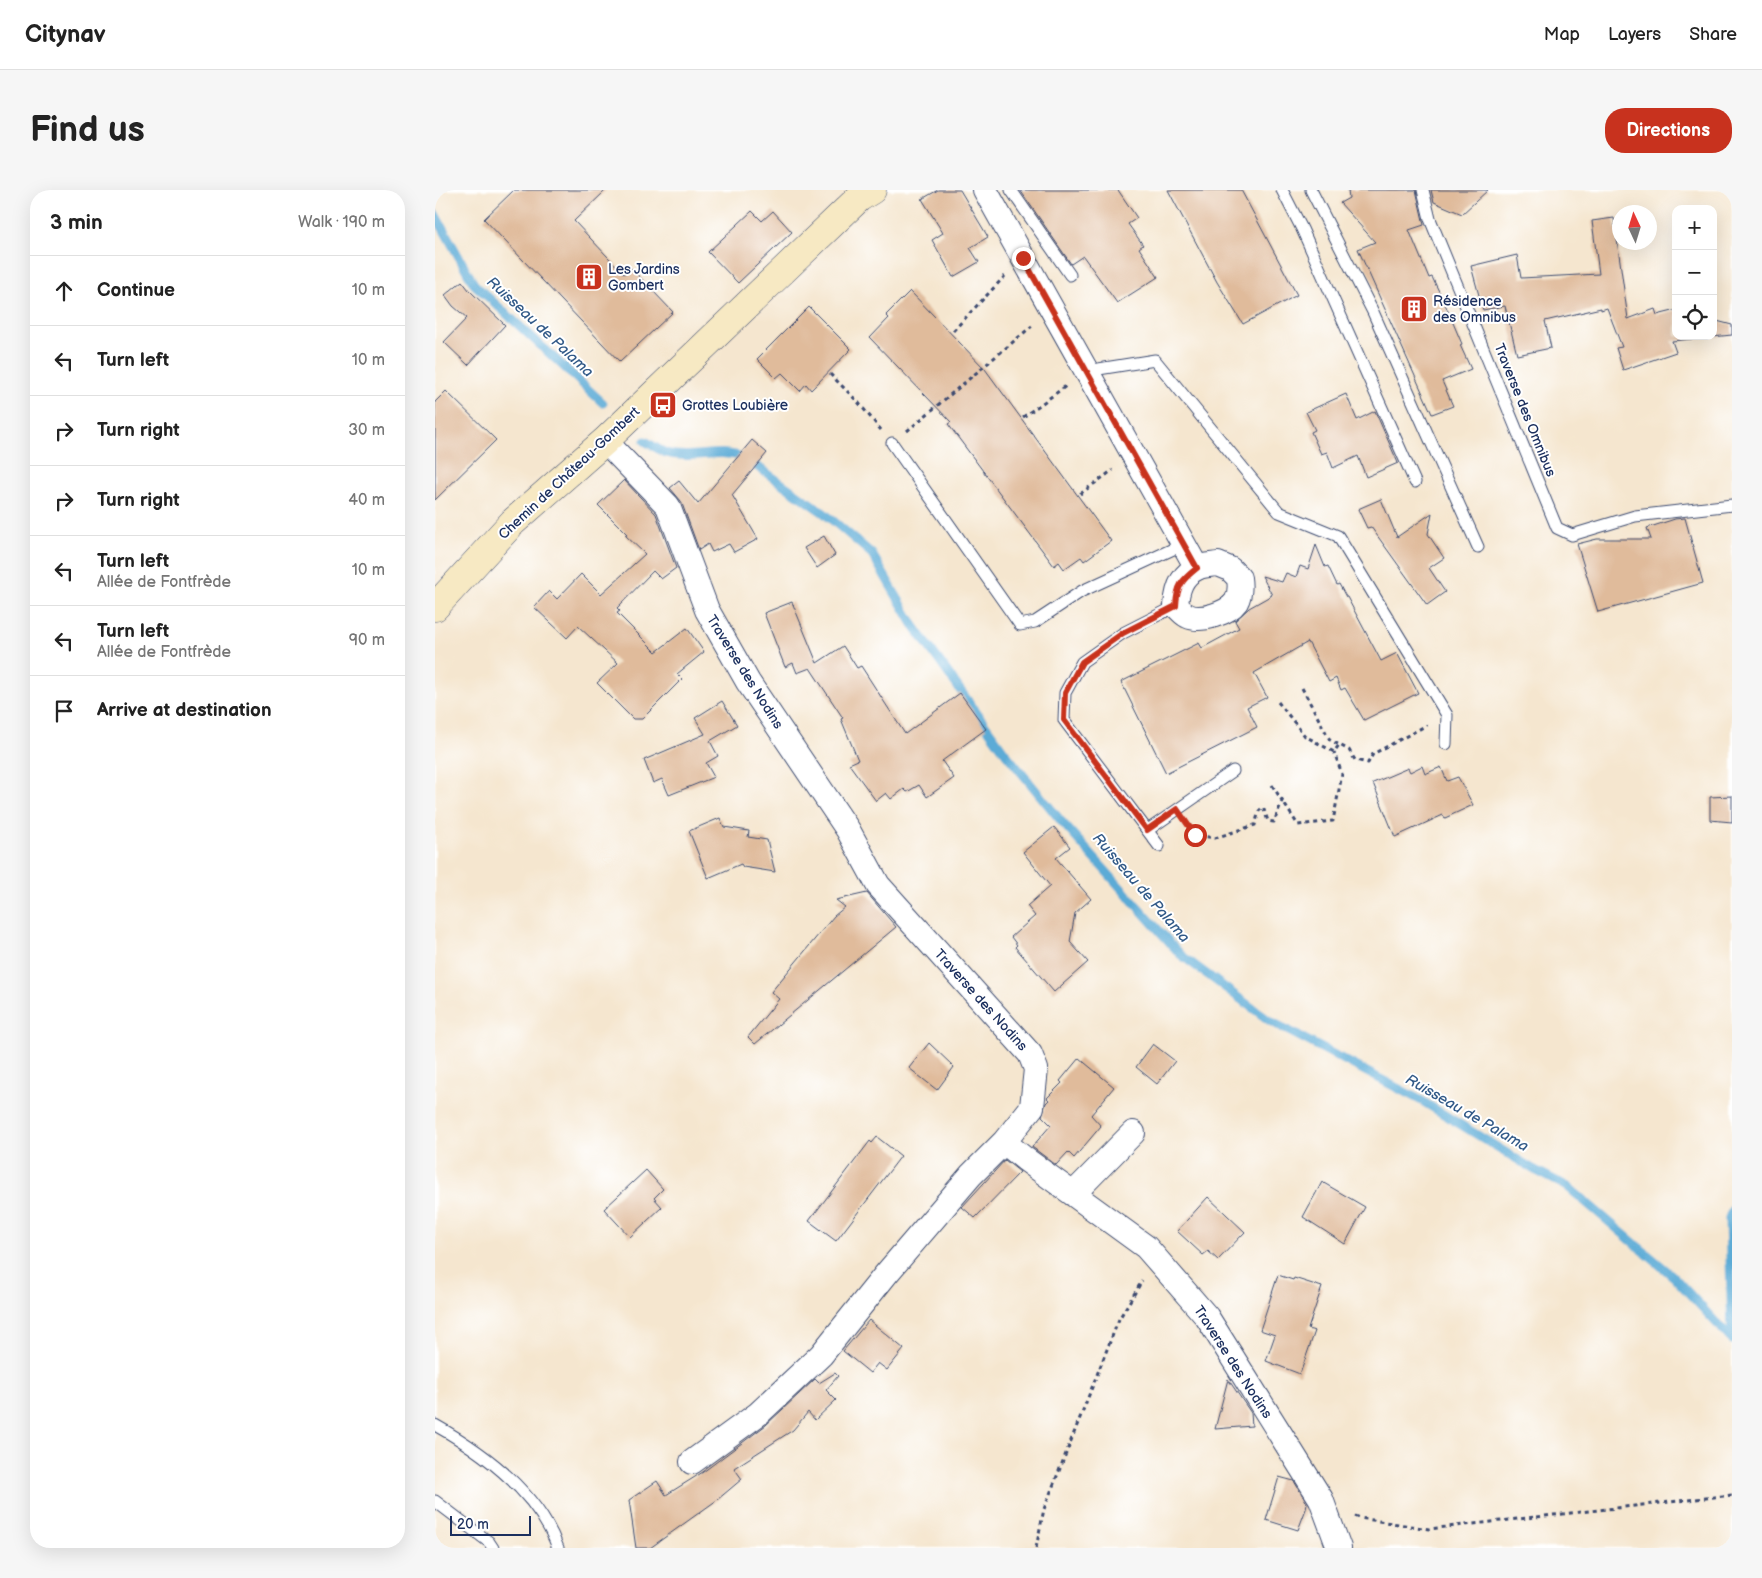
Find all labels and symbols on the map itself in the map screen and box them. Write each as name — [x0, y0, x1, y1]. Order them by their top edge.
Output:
north arrow — [1612, 205, 1657, 250]
route end — [1012, 247, 1035, 270]
place label: Les Jardins Gombert — [608, 261, 680, 294]
building icon: Les Jardins Gombert — [574, 262, 604, 292]
water label: Ruisseau de Palama — [483, 273, 597, 381]
place label: Résidence des Omnibus — [1433, 293, 1516, 326]
building icon: Résidence des Omnibus — [1399, 294, 1429, 324]
street label: Traverse des Omnibus — [1490, 341, 1560, 479]
bus stop icon: Grottes Loubière — [648, 390, 678, 420]
place label: Grottes Loubière — [682, 397, 788, 414]
street label: Chemin de Château-Gombert — [495, 402, 644, 543]
street label: Traverse des Nodins — [703, 612, 787, 732]
route start — [1184, 824, 1207, 847]
water label: Ruisseau de Palama — [1088, 829, 1194, 947]
street label: Traverse des Nodins — [931, 946, 1031, 1054]
water label: Ruisseau de Palama — [1402, 1070, 1532, 1156]
street label: Traverse des Nodins — [1190, 1302, 1276, 1422]
scale bar — [450, 1513, 531, 1536]

